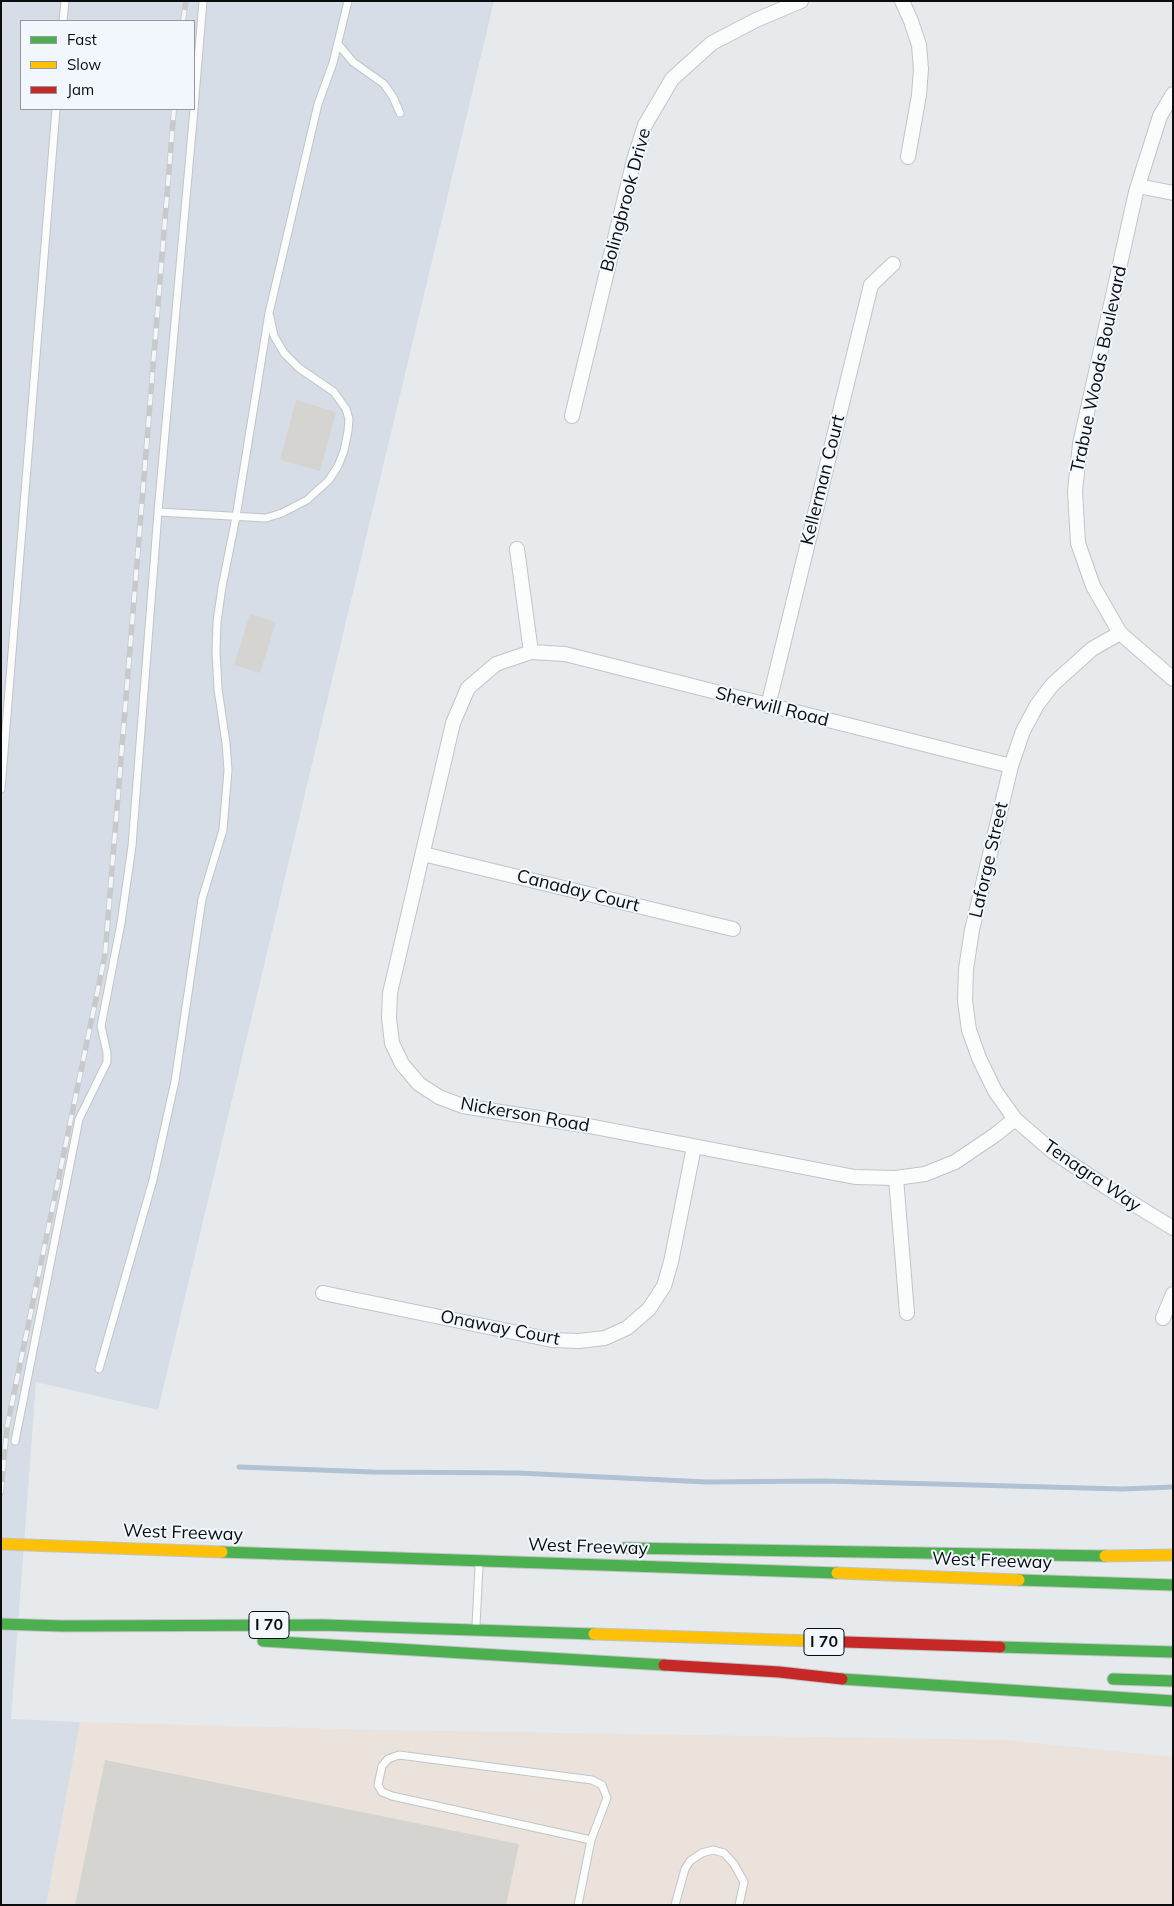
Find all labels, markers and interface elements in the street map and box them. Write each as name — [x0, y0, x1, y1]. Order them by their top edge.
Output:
legend — [20, 20, 195, 110]
text: Fast — [67, 30, 97, 49]
text: Slow — [67, 55, 101, 74]
text: Jam — [67, 80, 94, 99]
street label: Bolingbrook Drive — [596, 126, 656, 274]
street label: Trabue Woods Boulevard — [1067, 264, 1131, 474]
street label: Kellerman Court — [796, 413, 850, 547]
street label: Sherwill Road — [713, 682, 831, 732]
street label: Laforge Street — [965, 800, 1013, 920]
street label: Canaday Court — [514, 865, 642, 917]
street label: Nickerson Road — [459, 1093, 591, 1137]
street label: Tenagra Way — [1039, 1136, 1145, 1216]
street label: Onaway Court — [438, 1306, 562, 1350]
street label: West Freeway — [123, 1520, 243, 1546]
street label: West Freeway — [528, 1534, 648, 1560]
street label: West Freeway — [932, 1548, 1052, 1574]
road number: I 70 — [249, 1612, 289, 1638]
road number: I 70 — [804, 1628, 844, 1655]

